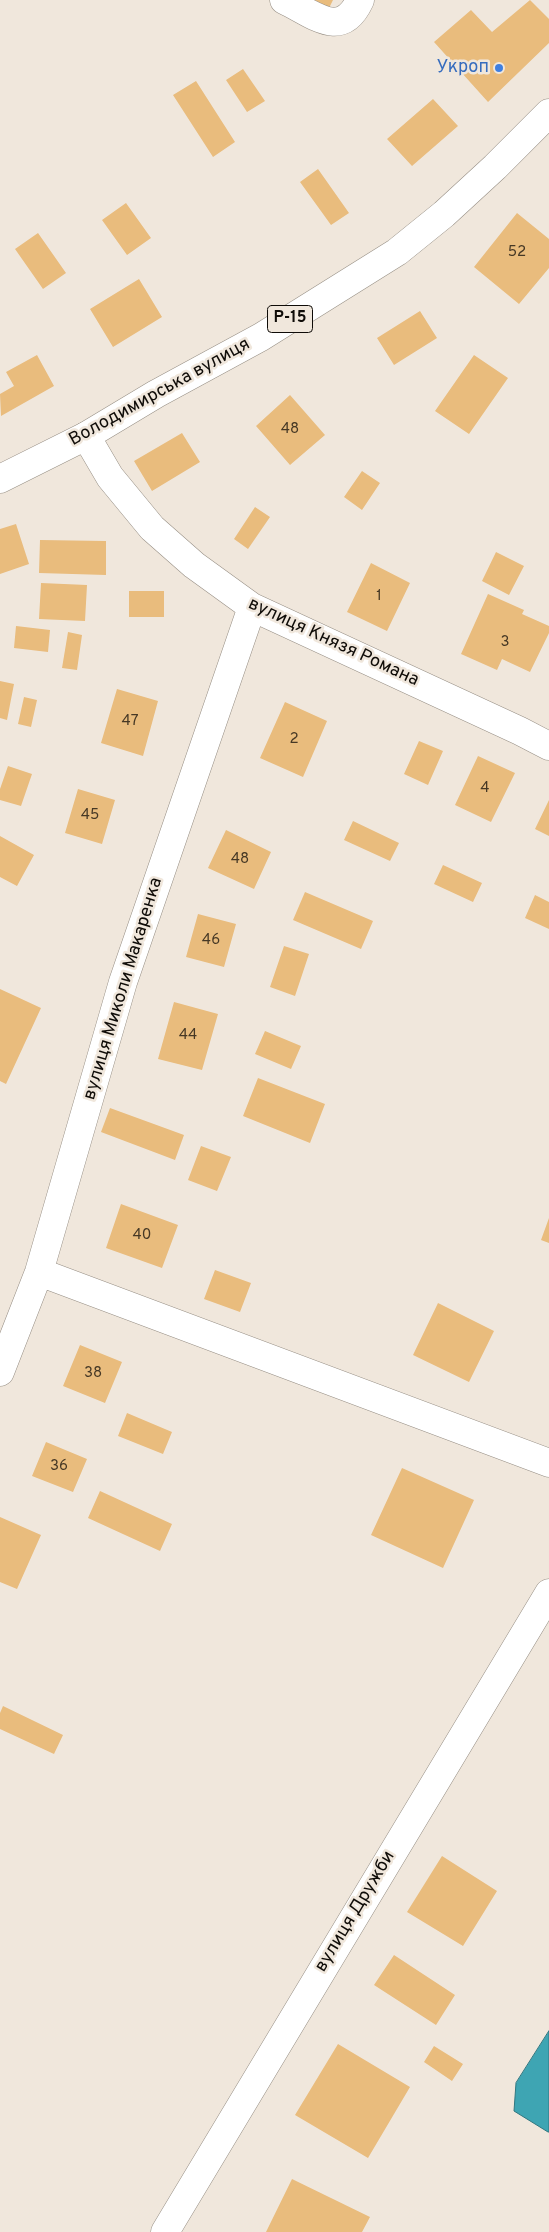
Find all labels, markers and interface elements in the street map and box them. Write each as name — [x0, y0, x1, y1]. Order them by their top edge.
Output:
place label: Укроп — [437, 57, 489, 79]
marker: Укроп — [493, 62, 505, 74]
house number: 52 — [508, 244, 526, 262]
road number: Р-15 — [268, 306, 312, 332]
street label: Володимирська вулиця — [66, 334, 254, 452]
house number: 48 — [281, 421, 299, 439]
house number: 1 — [376, 588, 382, 606]
street label: вулиця Князя Романа — [244, 594, 422, 692]
house number: 3 — [500, 634, 510, 652]
house number: 47 — [122, 713, 138, 731]
house number: 2 — [289, 731, 299, 749]
house number: 4 — [480, 780, 490, 798]
house number: 45 — [81, 807, 99, 825]
house number: 48 — [231, 851, 249, 869]
street label: вулиця Миколи Макаренка — [80, 875, 168, 1103]
house number: 46 — [202, 932, 220, 950]
house number: 44 — [179, 1027, 197, 1045]
house number: 40 — [133, 1227, 151, 1245]
house number: 38 — [84, 1365, 102, 1383]
house number: 36 — [50, 1458, 68, 1476]
street label: вулиця Дружби — [311, 1847, 401, 1977]

